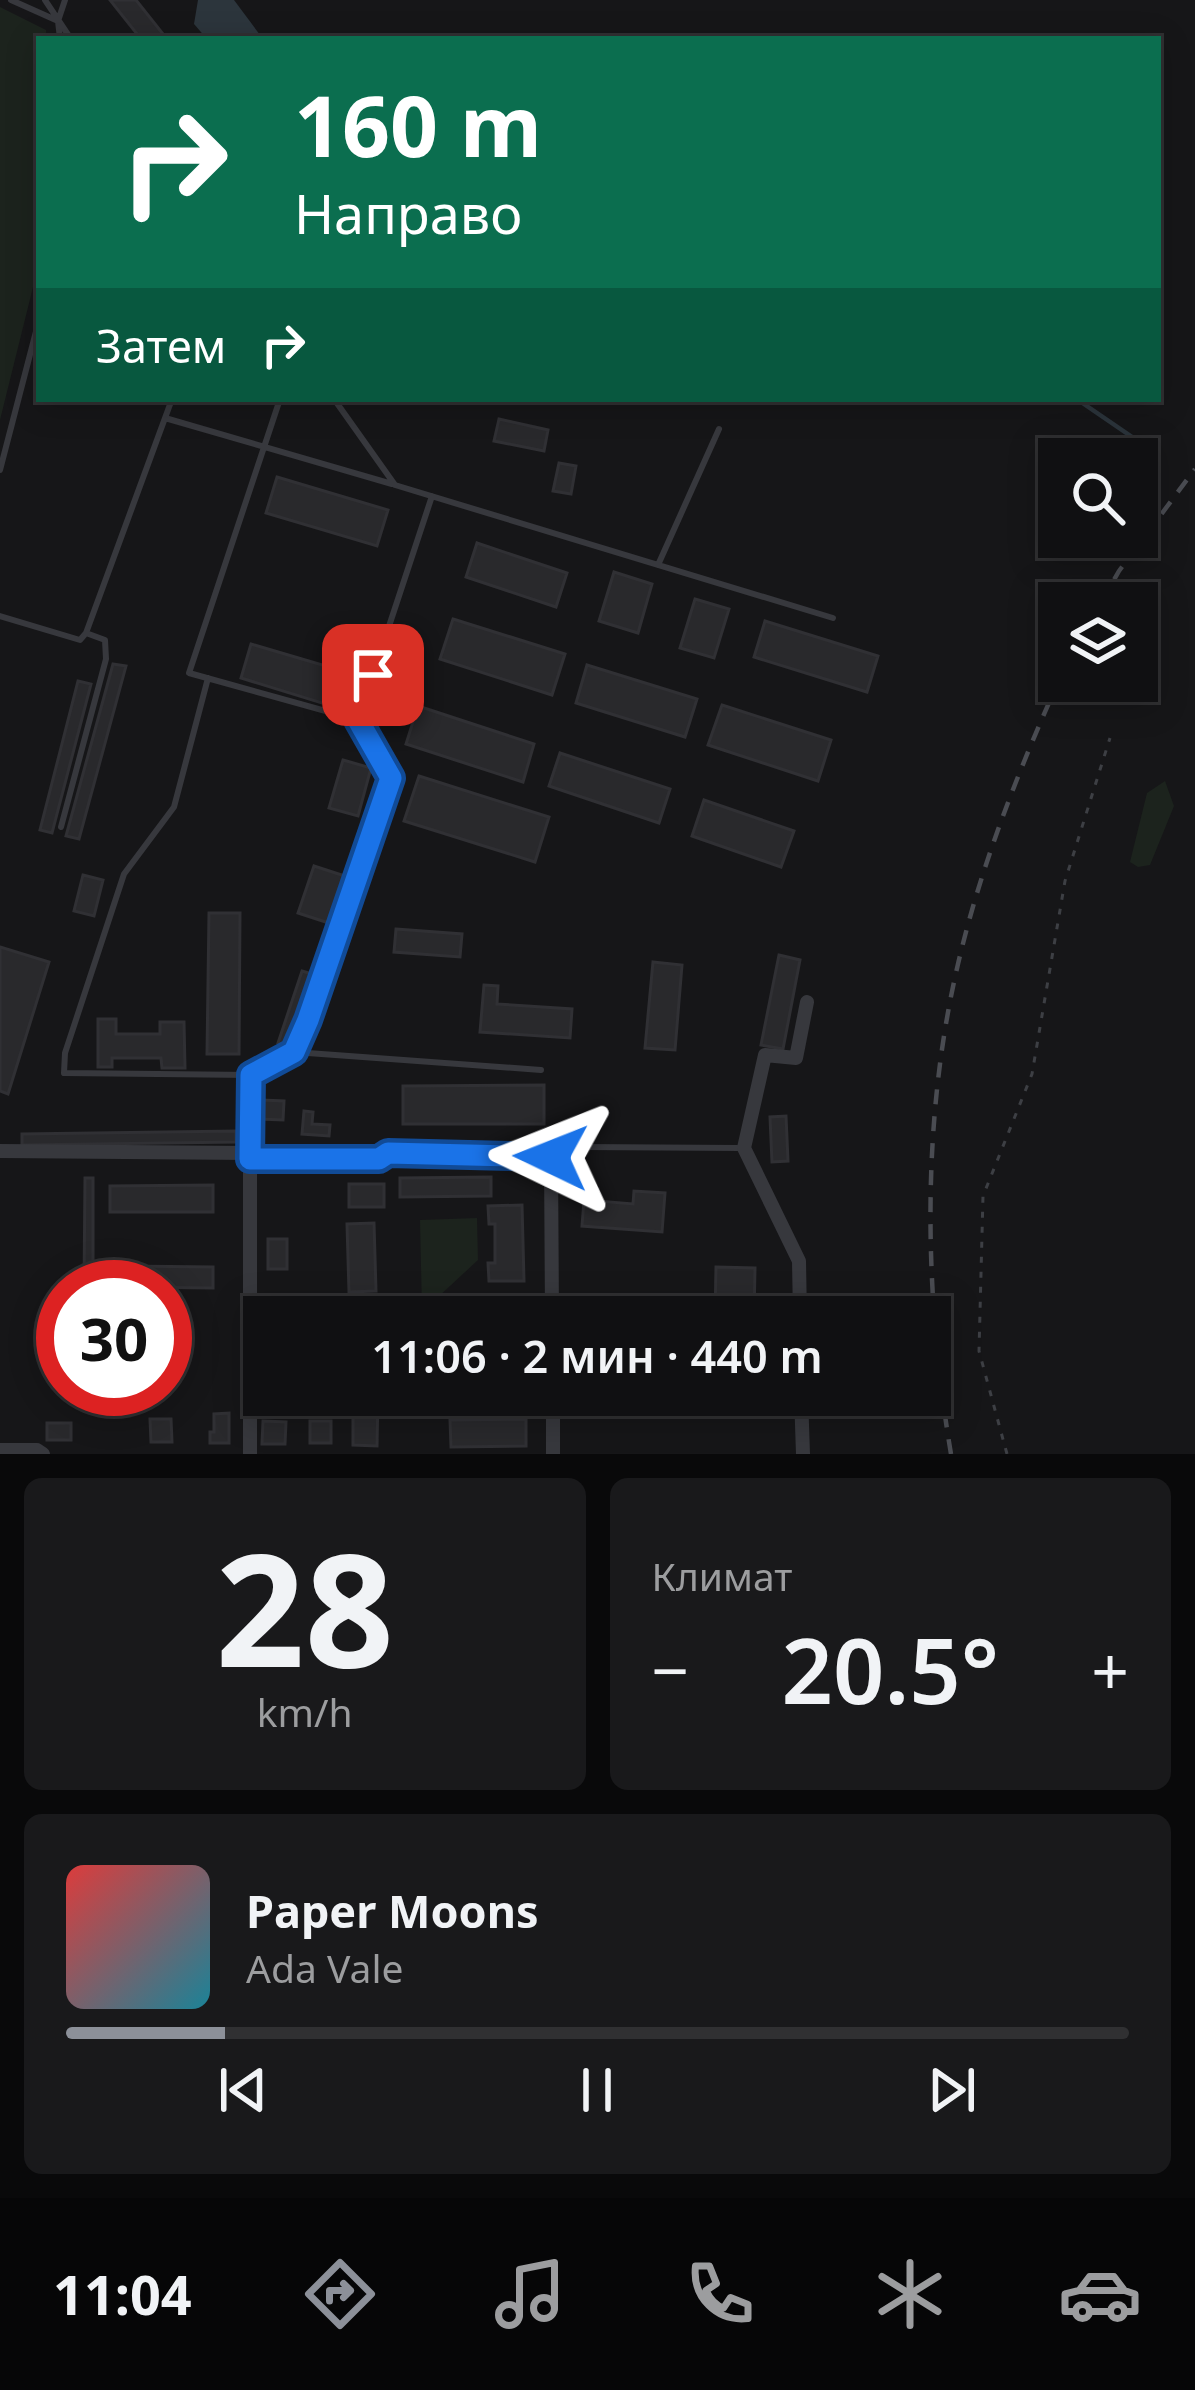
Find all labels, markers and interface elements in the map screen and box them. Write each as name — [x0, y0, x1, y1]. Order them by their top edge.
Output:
text: 160 m — [294, 67, 542, 182]
icon: right — [96, 84, 252, 240]
text: Направо — [294, 176, 522, 250]
icon: right — [250, 312, 316, 378]
text: Затем — [96, 315, 226, 376]
map controls — [1038, 438, 1158, 702]
button: search — [1038, 438, 1158, 558]
button: layers — [1038, 582, 1158, 702]
pin — [322, 624, 424, 726]
icon: arrive — [340, 642, 406, 708]
position arrow — [488, 1094, 614, 1220]
speed limit sign: 30 — [36, 1260, 192, 1416]
text: 11:06 · 2 мин · 440 m — [371, 1325, 823, 1386]
text: 28 — [216, 1500, 394, 1713]
text: Климат — [652, 1549, 792, 1602]
text: 20.5° — [781, 1608, 999, 1730]
text: − — [652, 1624, 689, 1714]
text: + — [1091, 1624, 1129, 1714]
text: km/h — [257, 1685, 353, 1738]
text: Paper Moons — [246, 1880, 539, 1941]
text: Ada Vale — [246, 1941, 403, 1994]
icon: previous — [210, 2057, 276, 2123]
icon: pause — [564, 2057, 630, 2123]
icon: next — [919, 2057, 985, 2123]
icon: directions — [298, 2252, 382, 2336]
icon: music — [488, 2252, 572, 2336]
icon: phone — [678, 2252, 762, 2336]
icon: climate — [868, 2252, 952, 2336]
icon: car — [1058, 2252, 1142, 2336]
text: 11:04 — [53, 2257, 192, 2331]

